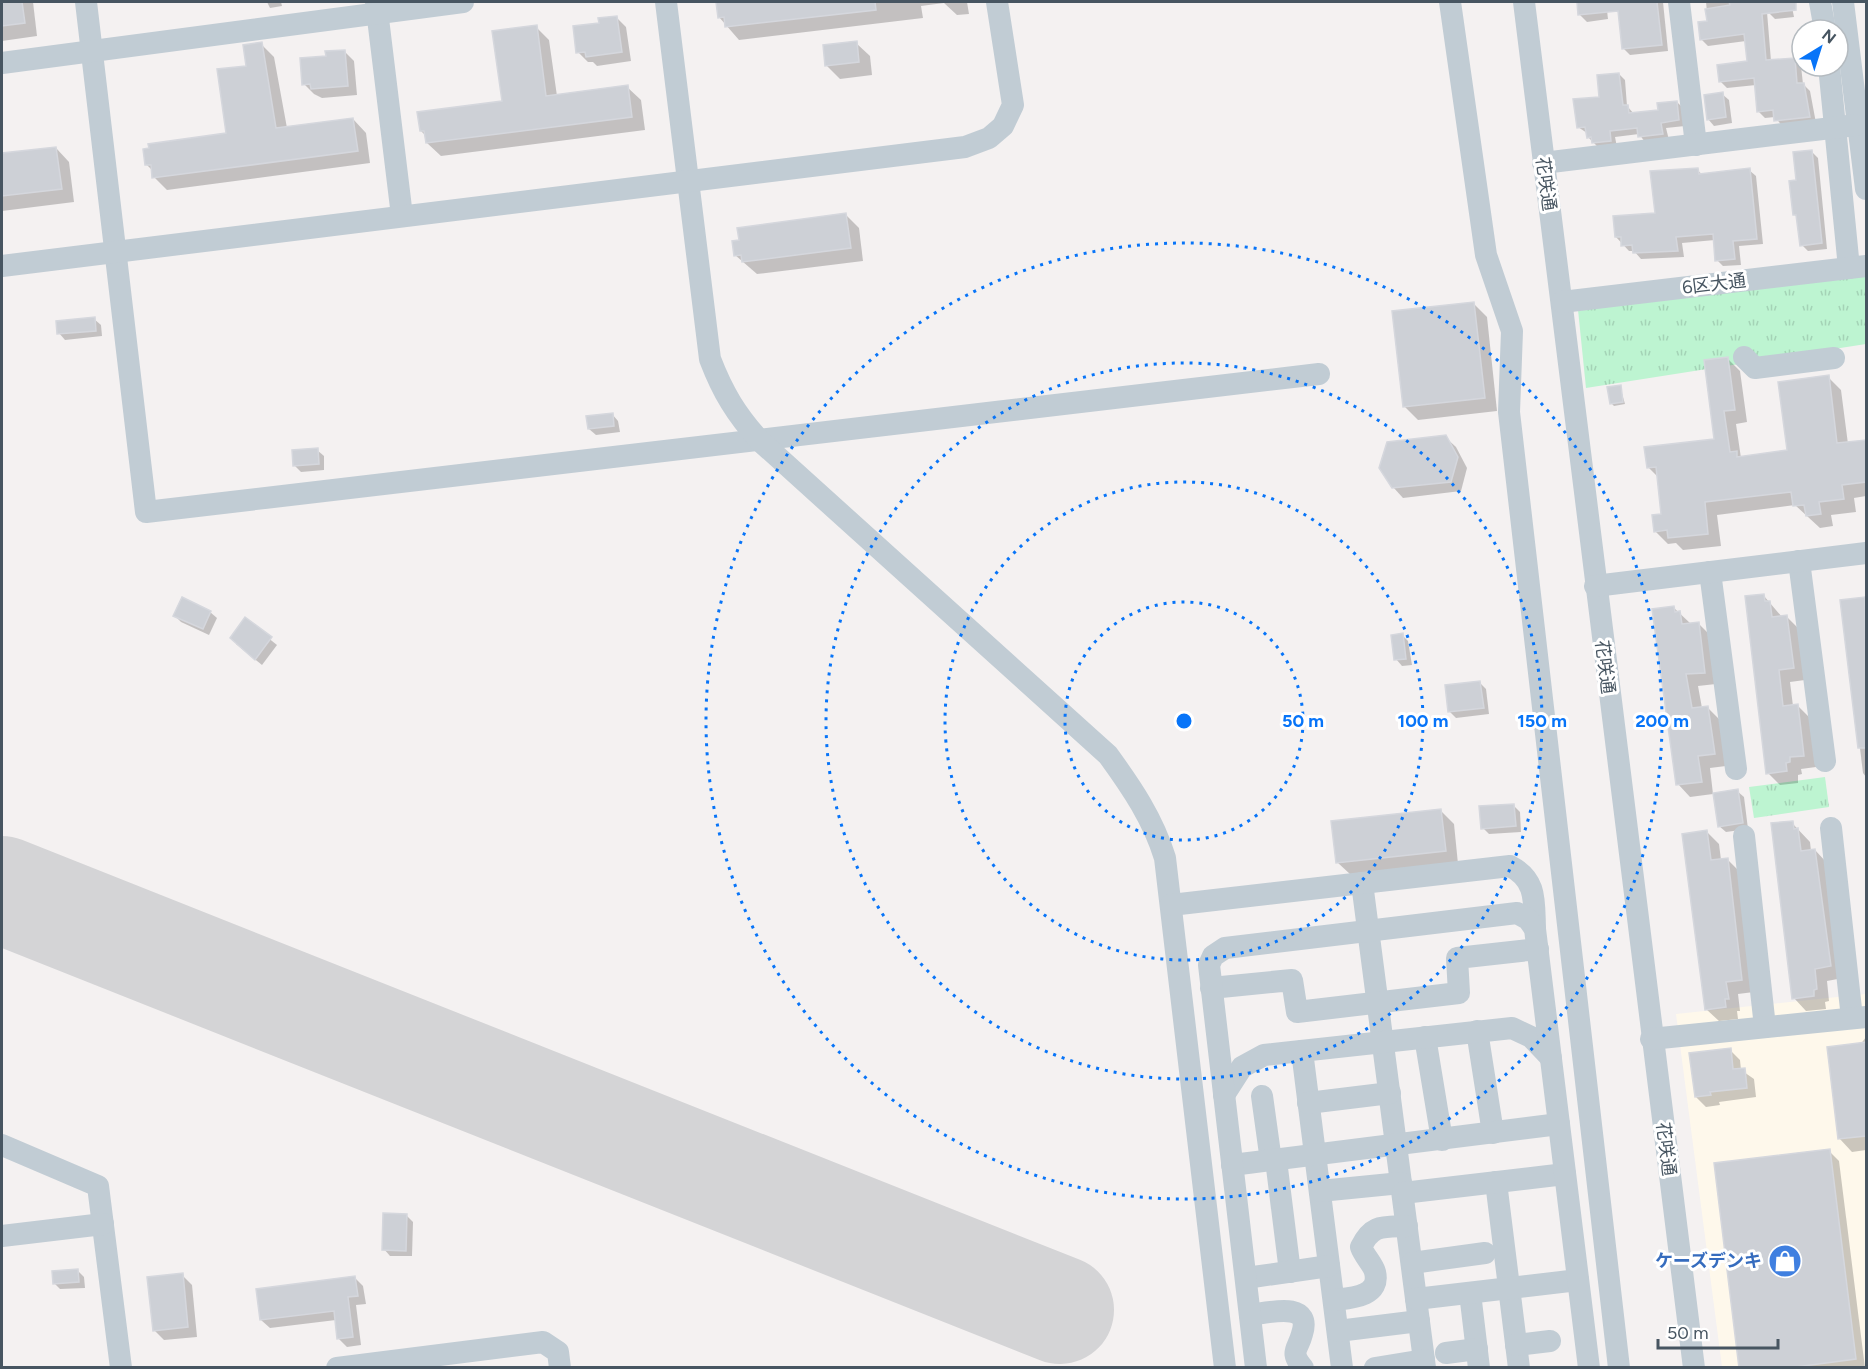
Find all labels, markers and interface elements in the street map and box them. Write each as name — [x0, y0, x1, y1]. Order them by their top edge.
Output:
north arrow — [1790, 18, 1850, 78]
text: N — [1818, 25, 1840, 48]
street label: 花咲通 — [1531, 156, 1561, 212]
street label: 6区大通 — [1681, 269, 1747, 299]
street label: 花咲通 — [1591, 639, 1619, 695]
text: 50 m — [1282, 710, 1324, 732]
text: 100 m — [1398, 710, 1448, 732]
text: 150 m — [1517, 710, 1567, 732]
text: 200 m — [1635, 710, 1689, 732]
centre of rings — [1174, 711, 1194, 731]
street label: 花咲通 — [1652, 1121, 1680, 1177]
shop icon: ケーズデンキ — [1767, 1243, 1803, 1279]
place label: ケーズデンキ — [1655, 1250, 1762, 1272]
scale bar — [1658, 1312, 1778, 1350]
text: 50 m — [1667, 1322, 1709, 1344]

